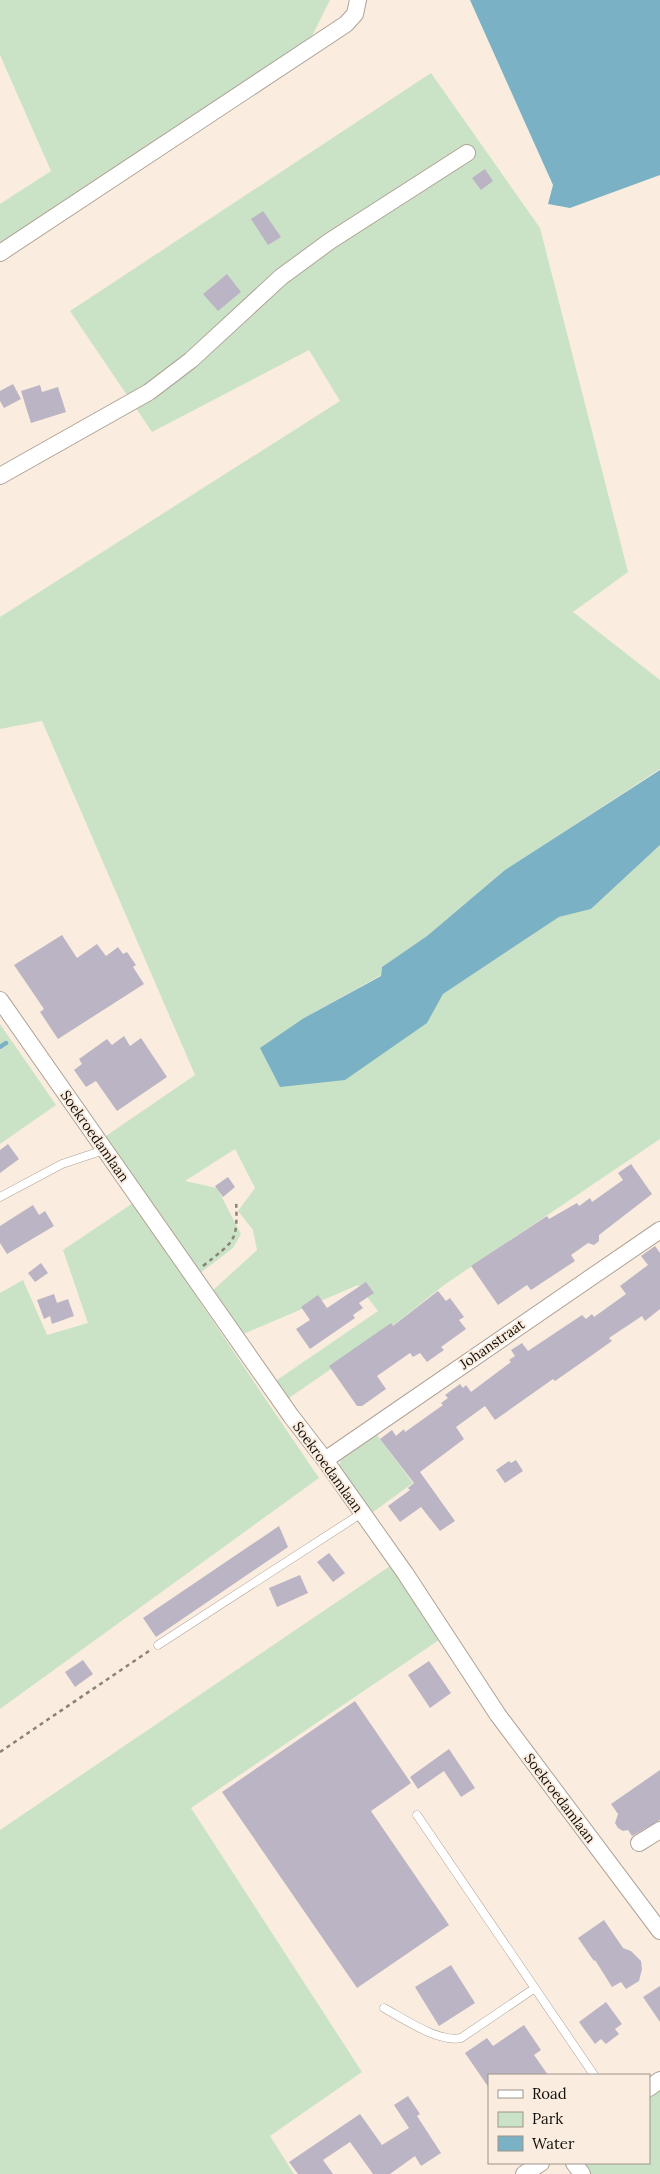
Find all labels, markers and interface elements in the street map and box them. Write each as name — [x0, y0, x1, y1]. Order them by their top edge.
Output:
street label: Soekroedamlaan — [57, 1087, 134, 1186]
street label: Johanstraat — [455, 1315, 528, 1373]
street label: Soekroedamlaan — [289, 1418, 367, 1516]
street label: Soekroedamlaan — [520, 1750, 600, 1847]
legend — [488, 2074, 650, 2164]
text: Road — [532, 2084, 567, 2103]
text: Park — [532, 2109, 563, 2128]
text: Water — [532, 2134, 575, 2153]

